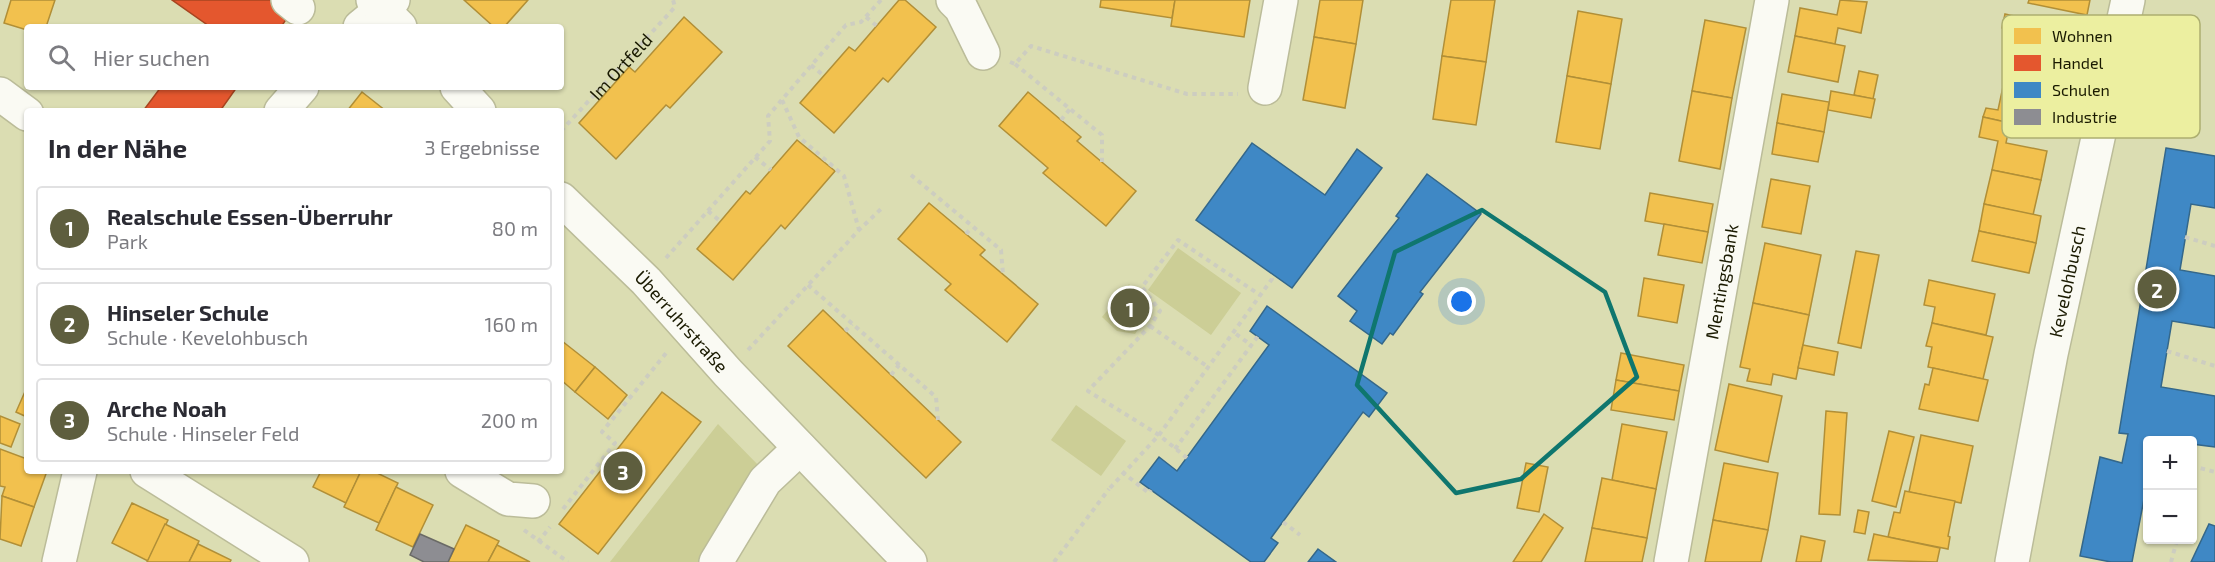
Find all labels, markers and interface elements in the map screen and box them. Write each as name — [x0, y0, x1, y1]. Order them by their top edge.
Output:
legend — [2002, 15, 2200, 138]
search box — [24, 24, 564, 90]
text: Wohnen — [2052, 26, 2112, 45]
street label: Im Ortfeld — [584, 28, 657, 104]
icon: search — [45, 41, 78, 74]
text: Hier suchen — [93, 44, 210, 70]
text: Handel — [2052, 53, 2104, 72]
text: Schulen — [2052, 80, 2110, 99]
text: Industrie — [2052, 107, 2117, 126]
text: In der Nähe — [48, 132, 187, 163]
text: 3 Ergebnisse — [424, 135, 540, 159]
text: Realschule Essen-Überruhr — [107, 203, 393, 229]
text: 1 — [65, 216, 74, 240]
text: 80 m — [492, 216, 538, 240]
street label: Mentingsbank — [1700, 222, 1743, 341]
street label: Kevelohbusch — [2044, 223, 2090, 339]
text: Park — [107, 229, 148, 253]
street label: Überruhrstraße — [631, 266, 733, 377]
pin: 2 — [2138, 266, 2176, 312]
pin: 1 — [1110, 286, 1150, 330]
your location — [1447, 287, 1476, 316]
text: Hinseler Schule — [107, 299, 269, 325]
text: 2 — [64, 312, 75, 336]
text: 160 m — [485, 312, 538, 336]
text: Schule · Kevelohbusch — [107, 325, 308, 349]
text: Arche Noah — [107, 395, 227, 421]
text: 3 — [64, 408, 75, 432]
text: 200 m — [481, 408, 538, 432]
text: Schule · Hinseler Feld — [107, 421, 300, 445]
map controls — [2143, 436, 2197, 544]
button: + — [2143, 436, 2197, 490]
pin: 3 — [604, 448, 642, 494]
button: − — [2143, 490, 2197, 544]

